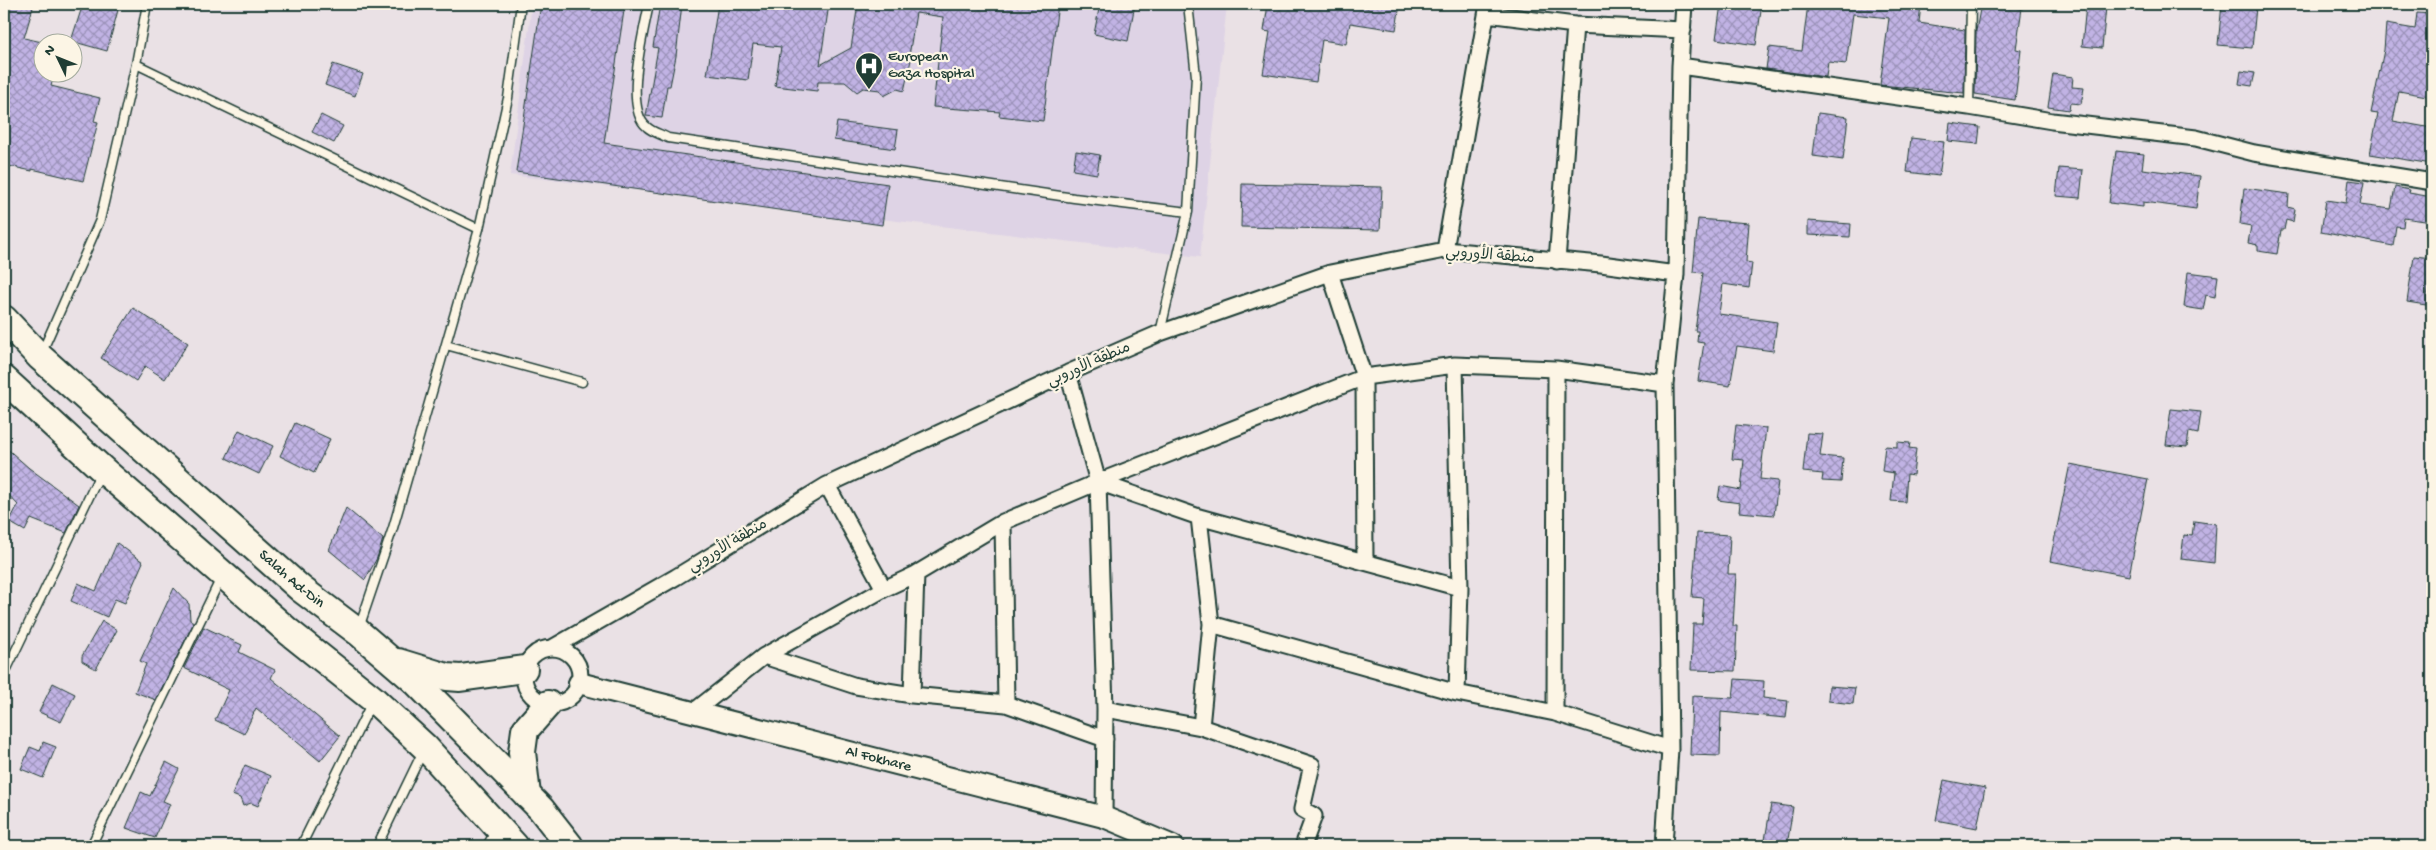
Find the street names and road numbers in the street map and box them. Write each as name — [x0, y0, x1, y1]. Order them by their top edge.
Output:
street label: منطقة الأوروبي — [1445, 241, 1535, 270]
street label: منطقة الأوروبي — [1043, 336, 1134, 393]
street label: منطقة الأوروبي — [684, 513, 772, 578]
street label: Salah Ad-Din — [255, 546, 328, 612]
street label: Al Fokhare — [844, 742, 914, 777]

